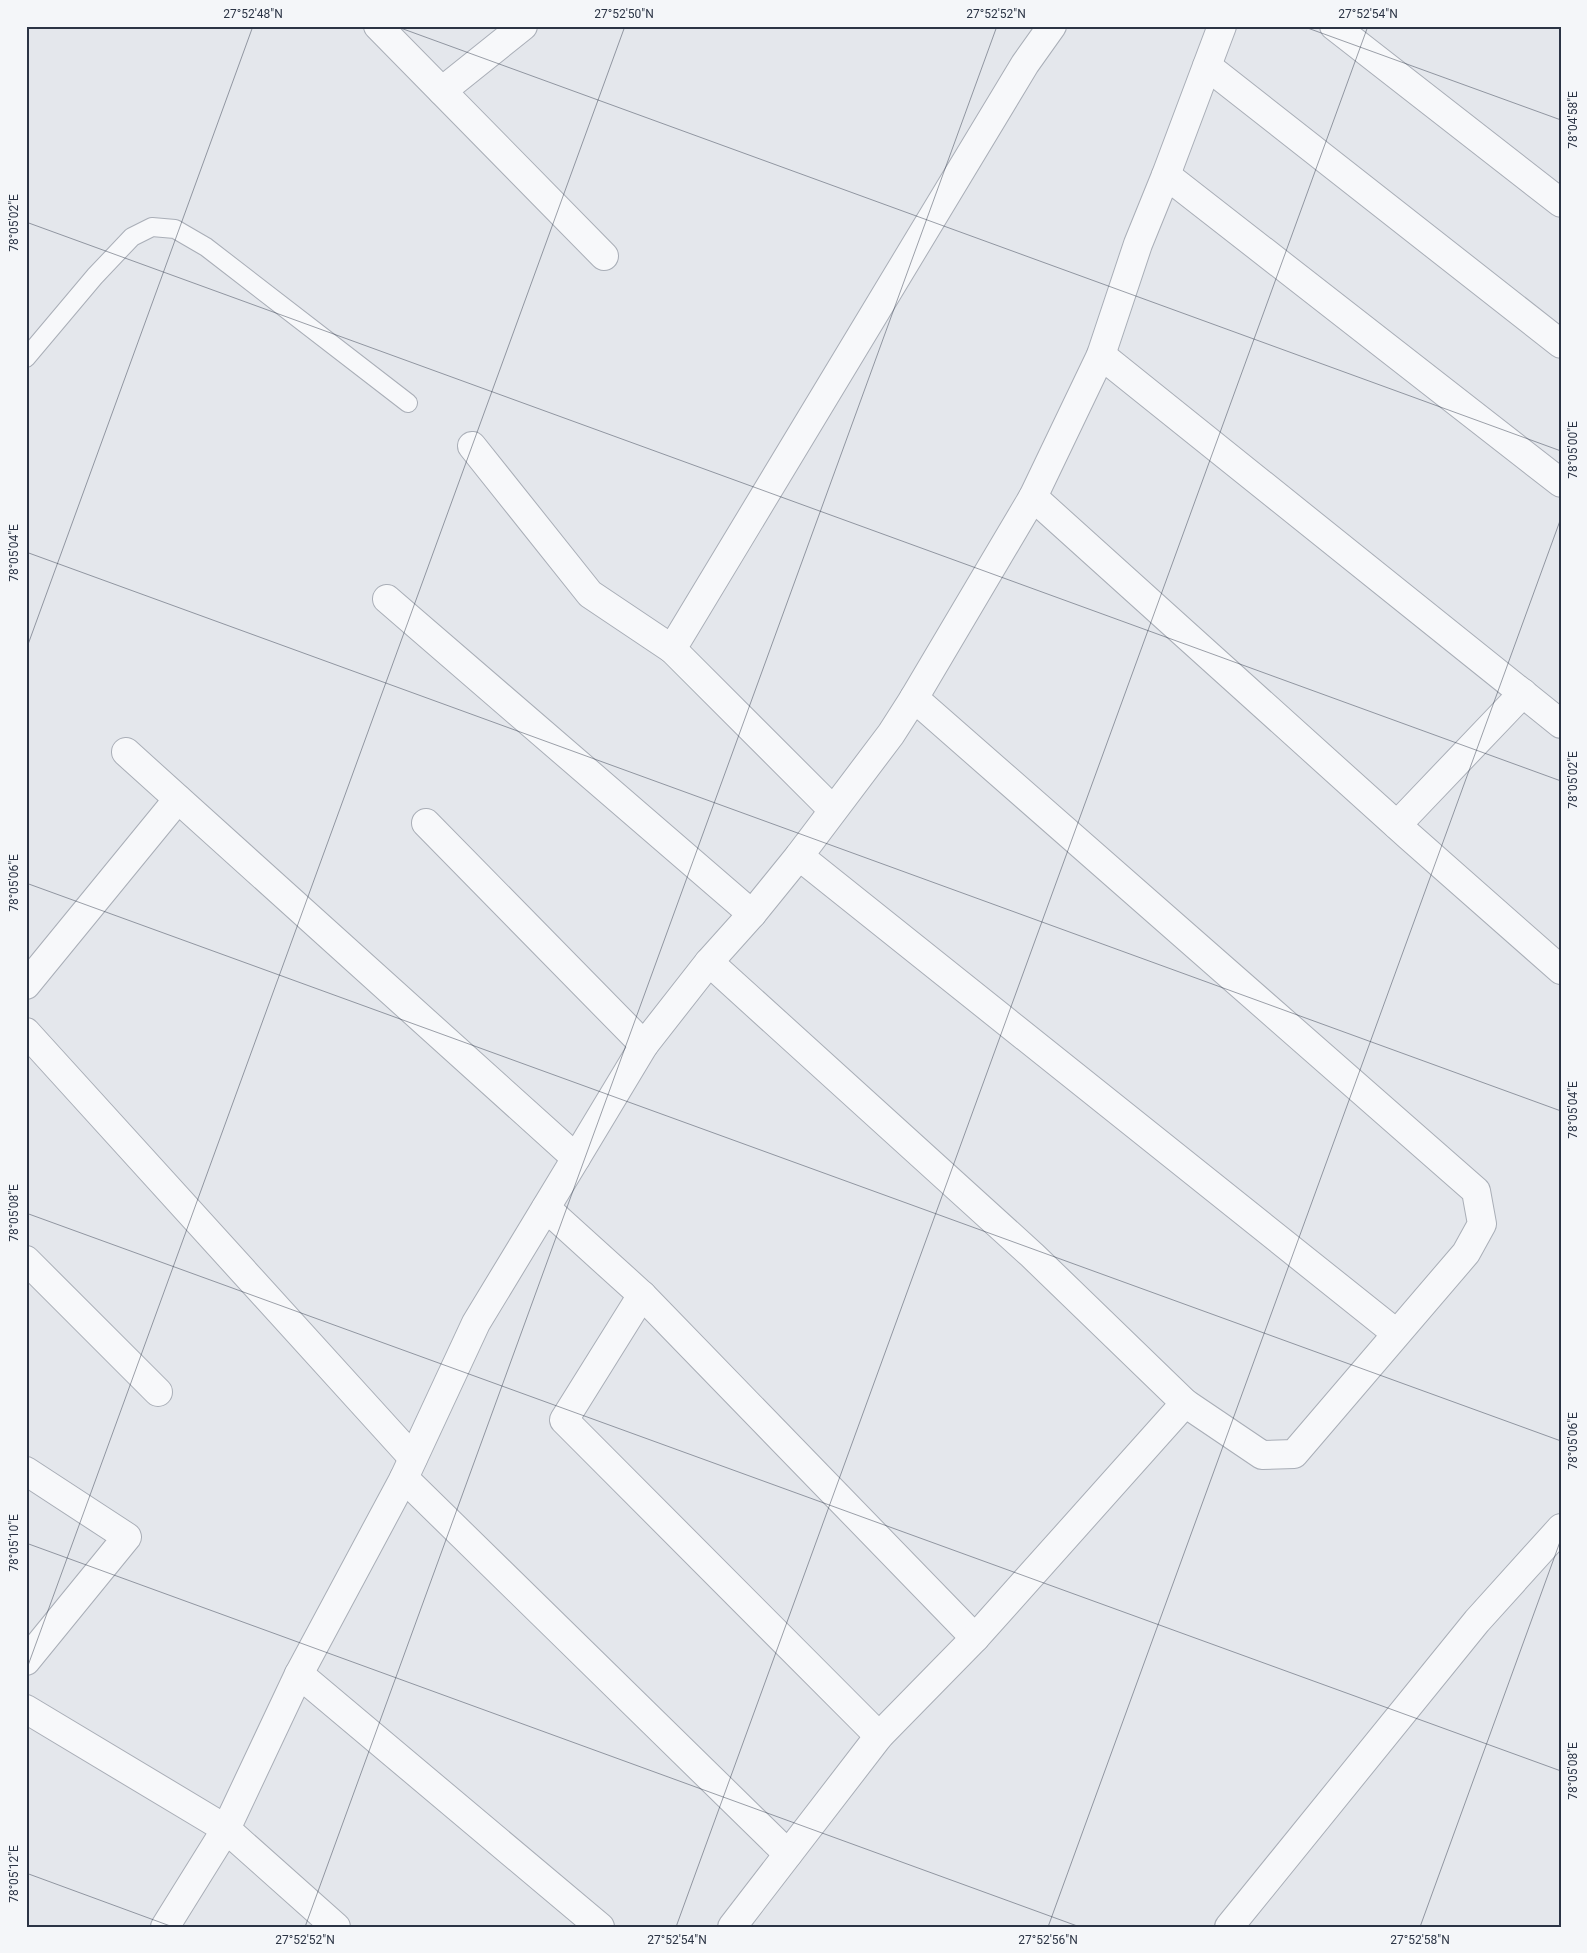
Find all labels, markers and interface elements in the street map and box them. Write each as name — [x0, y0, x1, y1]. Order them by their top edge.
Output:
text: 27°52'48"N — [223, 7, 283, 21]
text: 27°52'50"N — [594, 7, 654, 21]
text: 27°52'52"N — [966, 7, 1026, 21]
text: 27°52'54"N — [1338, 7, 1398, 21]
text: 78°04'58"E — [1566, 91, 1580, 149]
text: 78°05'02"E — [7, 194, 21, 252]
text: 78°05'00"E — [1566, 421, 1580, 479]
text: 78°05'04"E — [7, 524, 21, 582]
text: 78°05'02"E — [1566, 751, 1580, 809]
text: 78°05'06"E — [7, 854, 21, 912]
text: 78°05'04"E — [1566, 1081, 1580, 1139]
text: 78°05'08"E — [7, 1184, 21, 1242]
text: 78°05'06"E — [1566, 1412, 1580, 1470]
text: 78°05'10"E — [7, 1514, 21, 1572]
text: 78°05'08"E — [1566, 1742, 1580, 1800]
text: 78°05'12"E — [7, 1845, 21, 1903]
text: 27°52'52"N — [275, 1933, 335, 1947]
text: 27°52'54"N — [647, 1933, 707, 1947]
text: 27°52'56"N — [1018, 1933, 1078, 1947]
text: 27°52'58"N — [1390, 1933, 1450, 1947]

